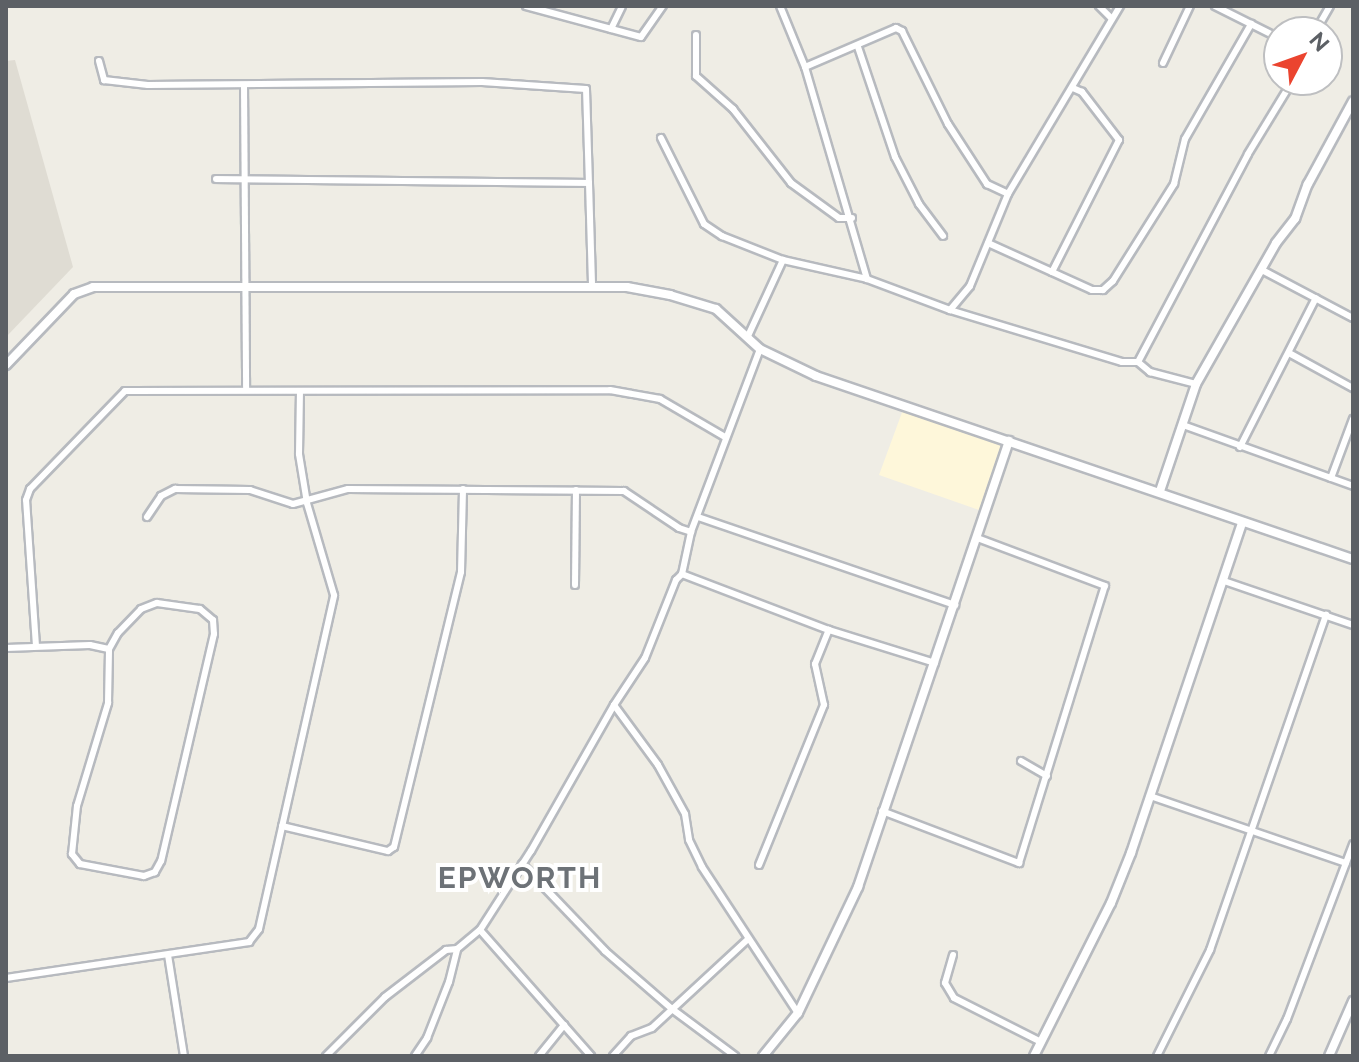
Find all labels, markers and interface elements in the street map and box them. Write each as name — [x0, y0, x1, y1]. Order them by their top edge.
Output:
north arrow — [1263, 16, 1343, 96]
text: N — [1304, 27, 1335, 56]
district label: EPWORTH — [438, 860, 602, 896]

